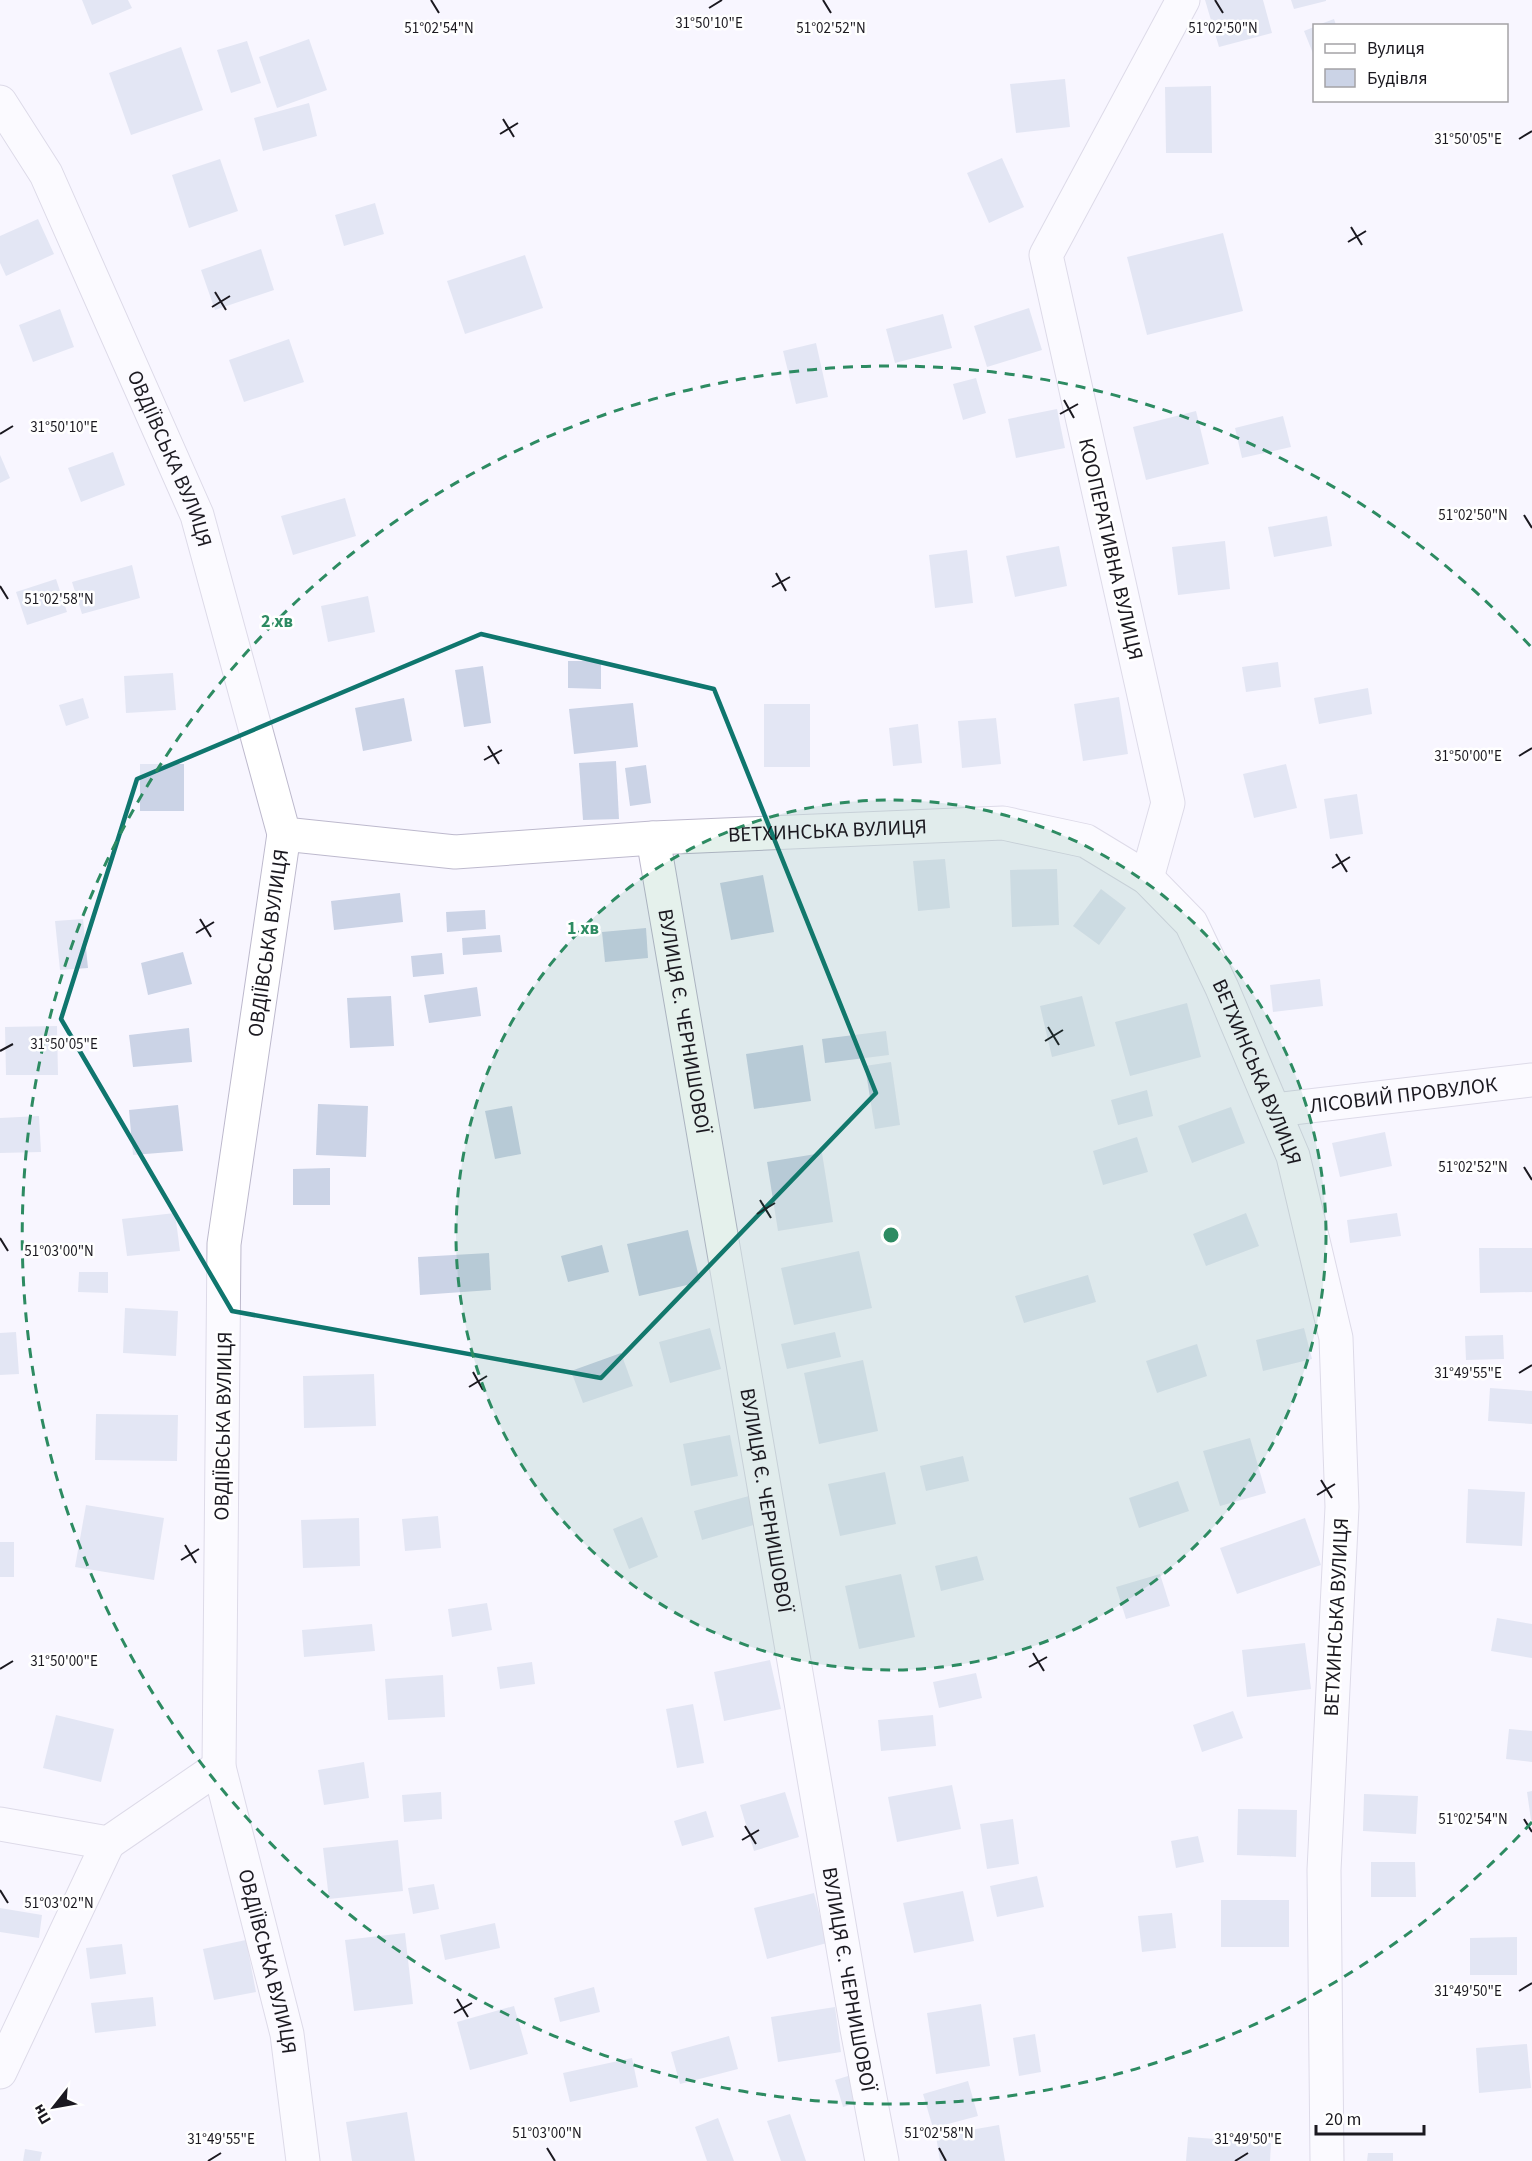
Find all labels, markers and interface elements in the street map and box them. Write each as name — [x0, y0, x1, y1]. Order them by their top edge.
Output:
text: 31°50'10"E — [675, 13, 743, 34]
text: 51°02'54"N — [404, 18, 474, 39]
text: 51°02'52"N — [796, 18, 866, 39]
text: 51°02'50"N — [1188, 18, 1258, 39]
legend — [1313, 24, 1508, 102]
text: Вулиця — [1367, 36, 1425, 61]
text: Будівля — [1367, 66, 1427, 91]
text: 31°50'05"E — [1434, 129, 1502, 150]
street label: ОВДІЇВСЬКА ВУЛИЦЯ — [120, 365, 220, 550]
text: 31°50'10"E — [30, 417, 98, 438]
street label: КООПЕРАТИВНА ВУЛИЦЯ — [1071, 435, 1151, 663]
text: 51°02'50"N — [1438, 505, 1508, 526]
text: 51°02'58"N — [24, 589, 94, 610]
text: 2 хв — [261, 609, 293, 634]
text: 31°50'00"E — [1434, 746, 1502, 767]
street label: ВЕТХИНСЬКА ВУЛИЦЯ — [727, 811, 928, 850]
street label: ОВДІЇВСЬКА ВУЛИЦЯ — [240, 847, 296, 1039]
street label: ВУЛИЦЯ Є. ЧЕРНИШОВОЇ — [650, 907, 718, 1136]
text: 1 хв — [567, 916, 599, 941]
street label: ВЕТХИНСЬКА ВУЛИЦЯ — [1205, 974, 1309, 1167]
text: 31°50'05"E — [30, 1034, 98, 1055]
street label: ЛІСОВИЙ ПРОВУЛОК — [1308, 1069, 1499, 1121]
text: 51°02'52"N — [1438, 1157, 1508, 1178]
centre of rings — [881, 1225, 901, 1245]
text: 51°03'00"N — [24, 1241, 94, 1262]
street label: ОВДІЇВСЬКА ВУЛИЦЯ — [206, 1331, 240, 1521]
text: 31°49'55"E — [1434, 1363, 1502, 1384]
street label: ВУЛИЦЯ Є. ЧЕРНИШОВОЇ — [732, 1386, 801, 1615]
street label: ВЕТХИНСЬКА ВУЛИЦЯ — [1316, 1517, 1356, 1717]
text: 31°50'00"E — [30, 1651, 98, 1672]
text: 51°02'54"N — [1438, 1809, 1508, 1830]
street label: ВУЛИЦЯ Є. ЧЕРНИШОВОЇ — [815, 1865, 884, 2095]
street label: ОВДІЇВСЬКА ВУЛИЦЯ — [231, 1866, 304, 2056]
text: 51°03'02"N — [24, 1893, 94, 1914]
text: 31°49'50"E — [1434, 1981, 1502, 2002]
north arrow — [24, 2077, 84, 2137]
scale bar — [1316, 2098, 1424, 2136]
text: Пн — [27, 2100, 57, 2128]
text: 20 m — [1325, 2107, 1361, 2132]
text: 51°03'00"N — [512, 2123, 582, 2144]
text: 51°02'58"N — [904, 2123, 974, 2144]
text: 31°49'55"E — [187, 2129, 255, 2150]
text: 31°49'50"E — [1214, 2129, 1282, 2150]

